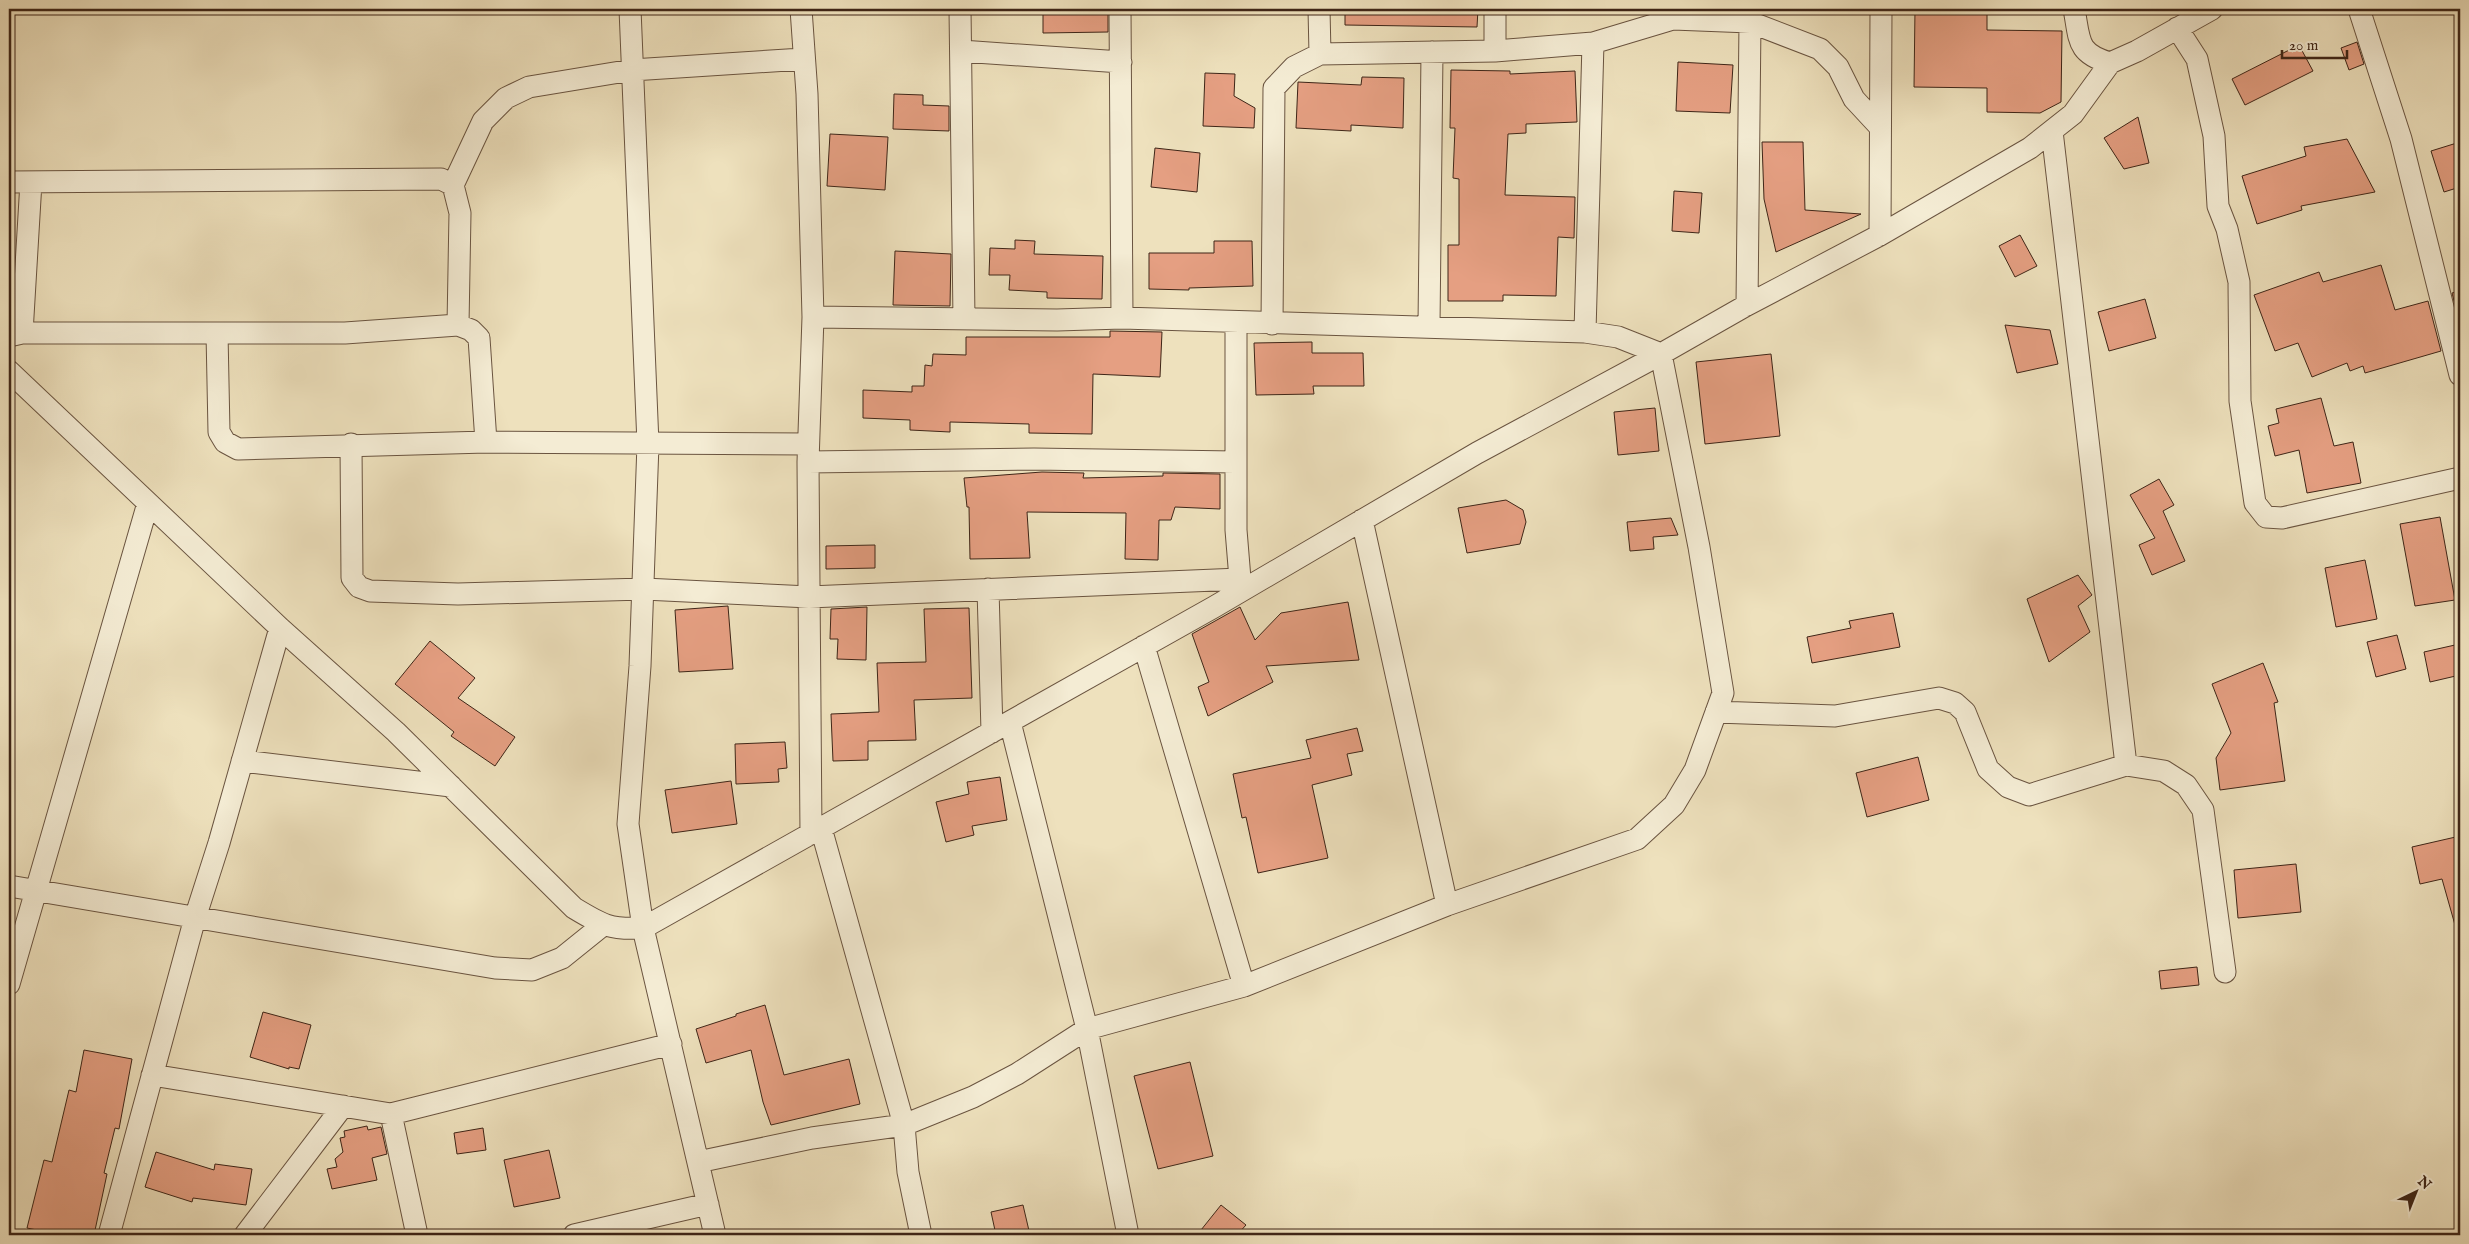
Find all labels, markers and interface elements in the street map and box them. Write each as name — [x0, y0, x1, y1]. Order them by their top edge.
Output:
scale bar — [2282, 28, 2346, 60]
text: 20 m — [2289, 36, 2319, 55]
north arrow — [2392, 1166, 2442, 1216]
text: N — [2413, 1172, 2435, 1194]

